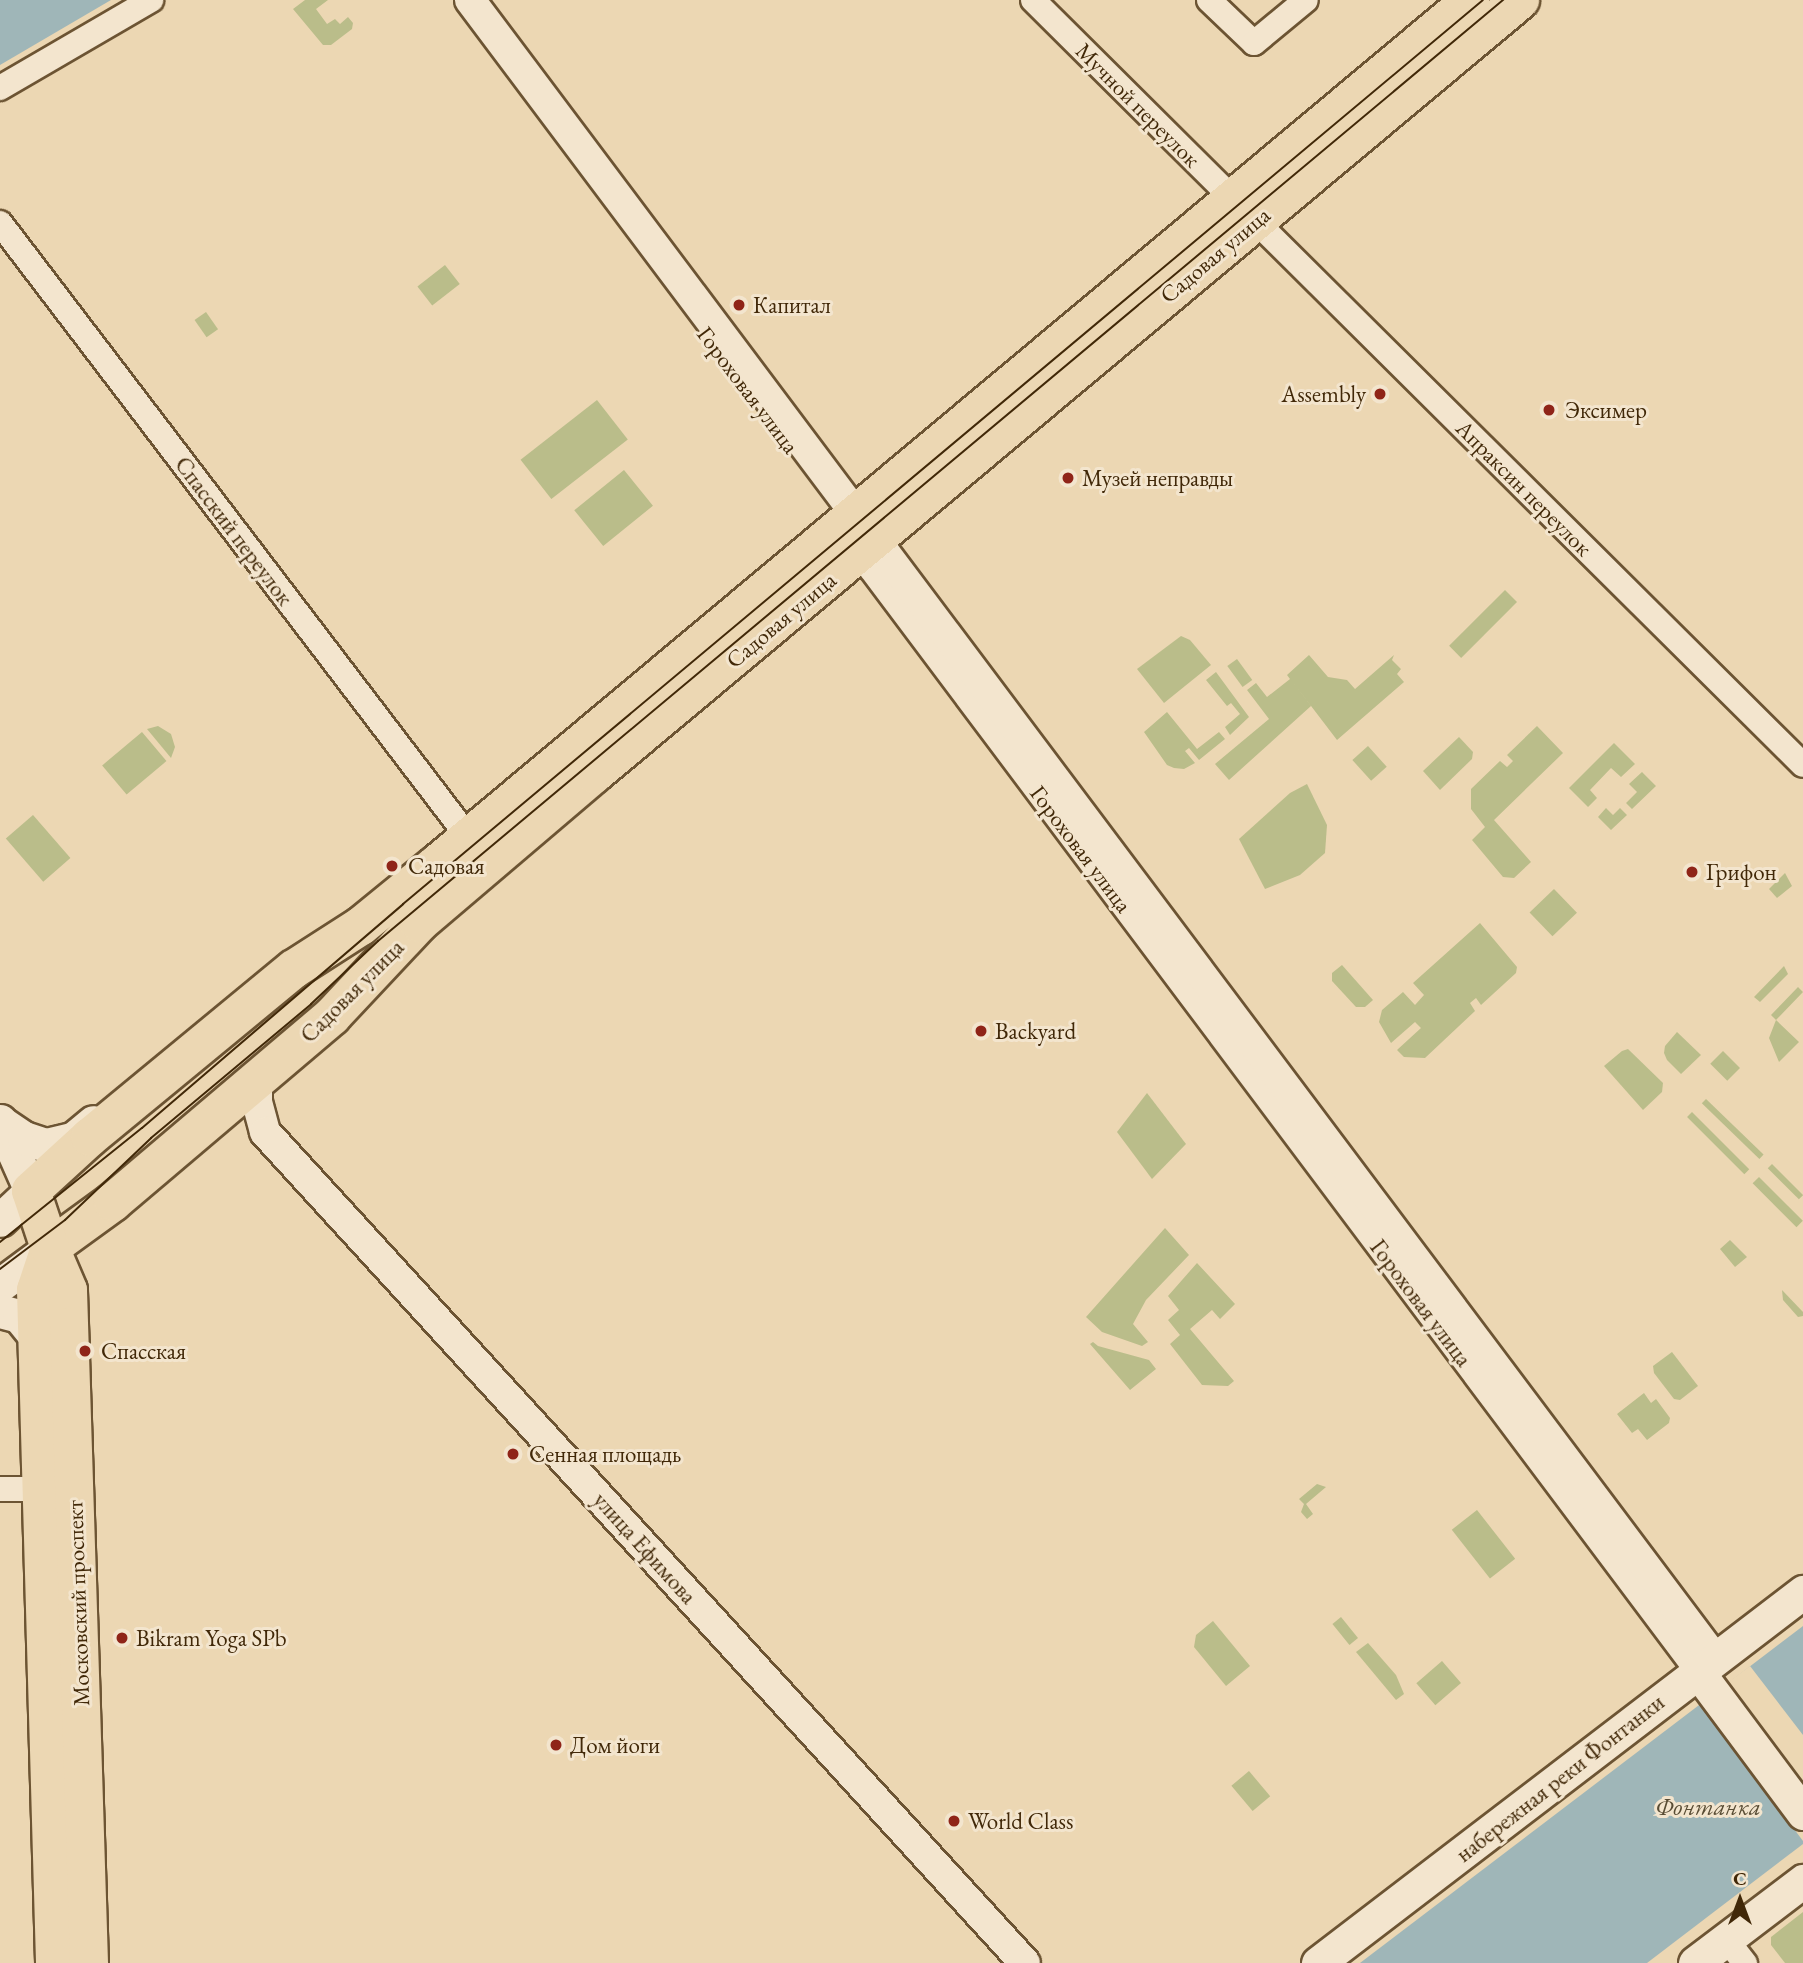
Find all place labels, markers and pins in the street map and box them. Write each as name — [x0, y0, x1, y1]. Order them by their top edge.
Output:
place label: Капитал — [753, 291, 831, 319]
marker: Капитал — [731, 297, 747, 313]
place label: Assembly — [1281, 380, 1366, 408]
marker: Assembly — [1372, 386, 1388, 402]
place label: Эксимер — [1565, 396, 1647, 424]
marker: Эксимер — [1539, 400, 1559, 420]
place label: Музей неправды — [1082, 464, 1233, 492]
marker: Музей неправды — [1060, 470, 1076, 486]
place label: Садовая — [408, 852, 485, 880]
marker: Садовая — [382, 856, 402, 876]
place label: Грифон — [1706, 858, 1776, 886]
marker: Грифон — [1684, 864, 1700, 880]
place label: Backyard — [995, 1017, 1076, 1045]
marker: Backyard — [973, 1023, 989, 1039]
place label: Спасская — [101, 1337, 186, 1365]
marker: Спасская — [75, 1341, 95, 1361]
place label: Сенная площадь — [529, 1440, 681, 1468]
marker: Сенная площадь — [503, 1444, 523, 1464]
place label: Bikram Yoga SPb — [136, 1624, 287, 1652]
marker: Bikram Yoga SPb — [114, 1630, 130, 1646]
place label: Дом йоги — [570, 1731, 660, 1759]
marker: Дом йоги — [548, 1737, 564, 1753]
place label: World Class — [968, 1807, 1073, 1835]
marker: World Class — [946, 1813, 962, 1829]

